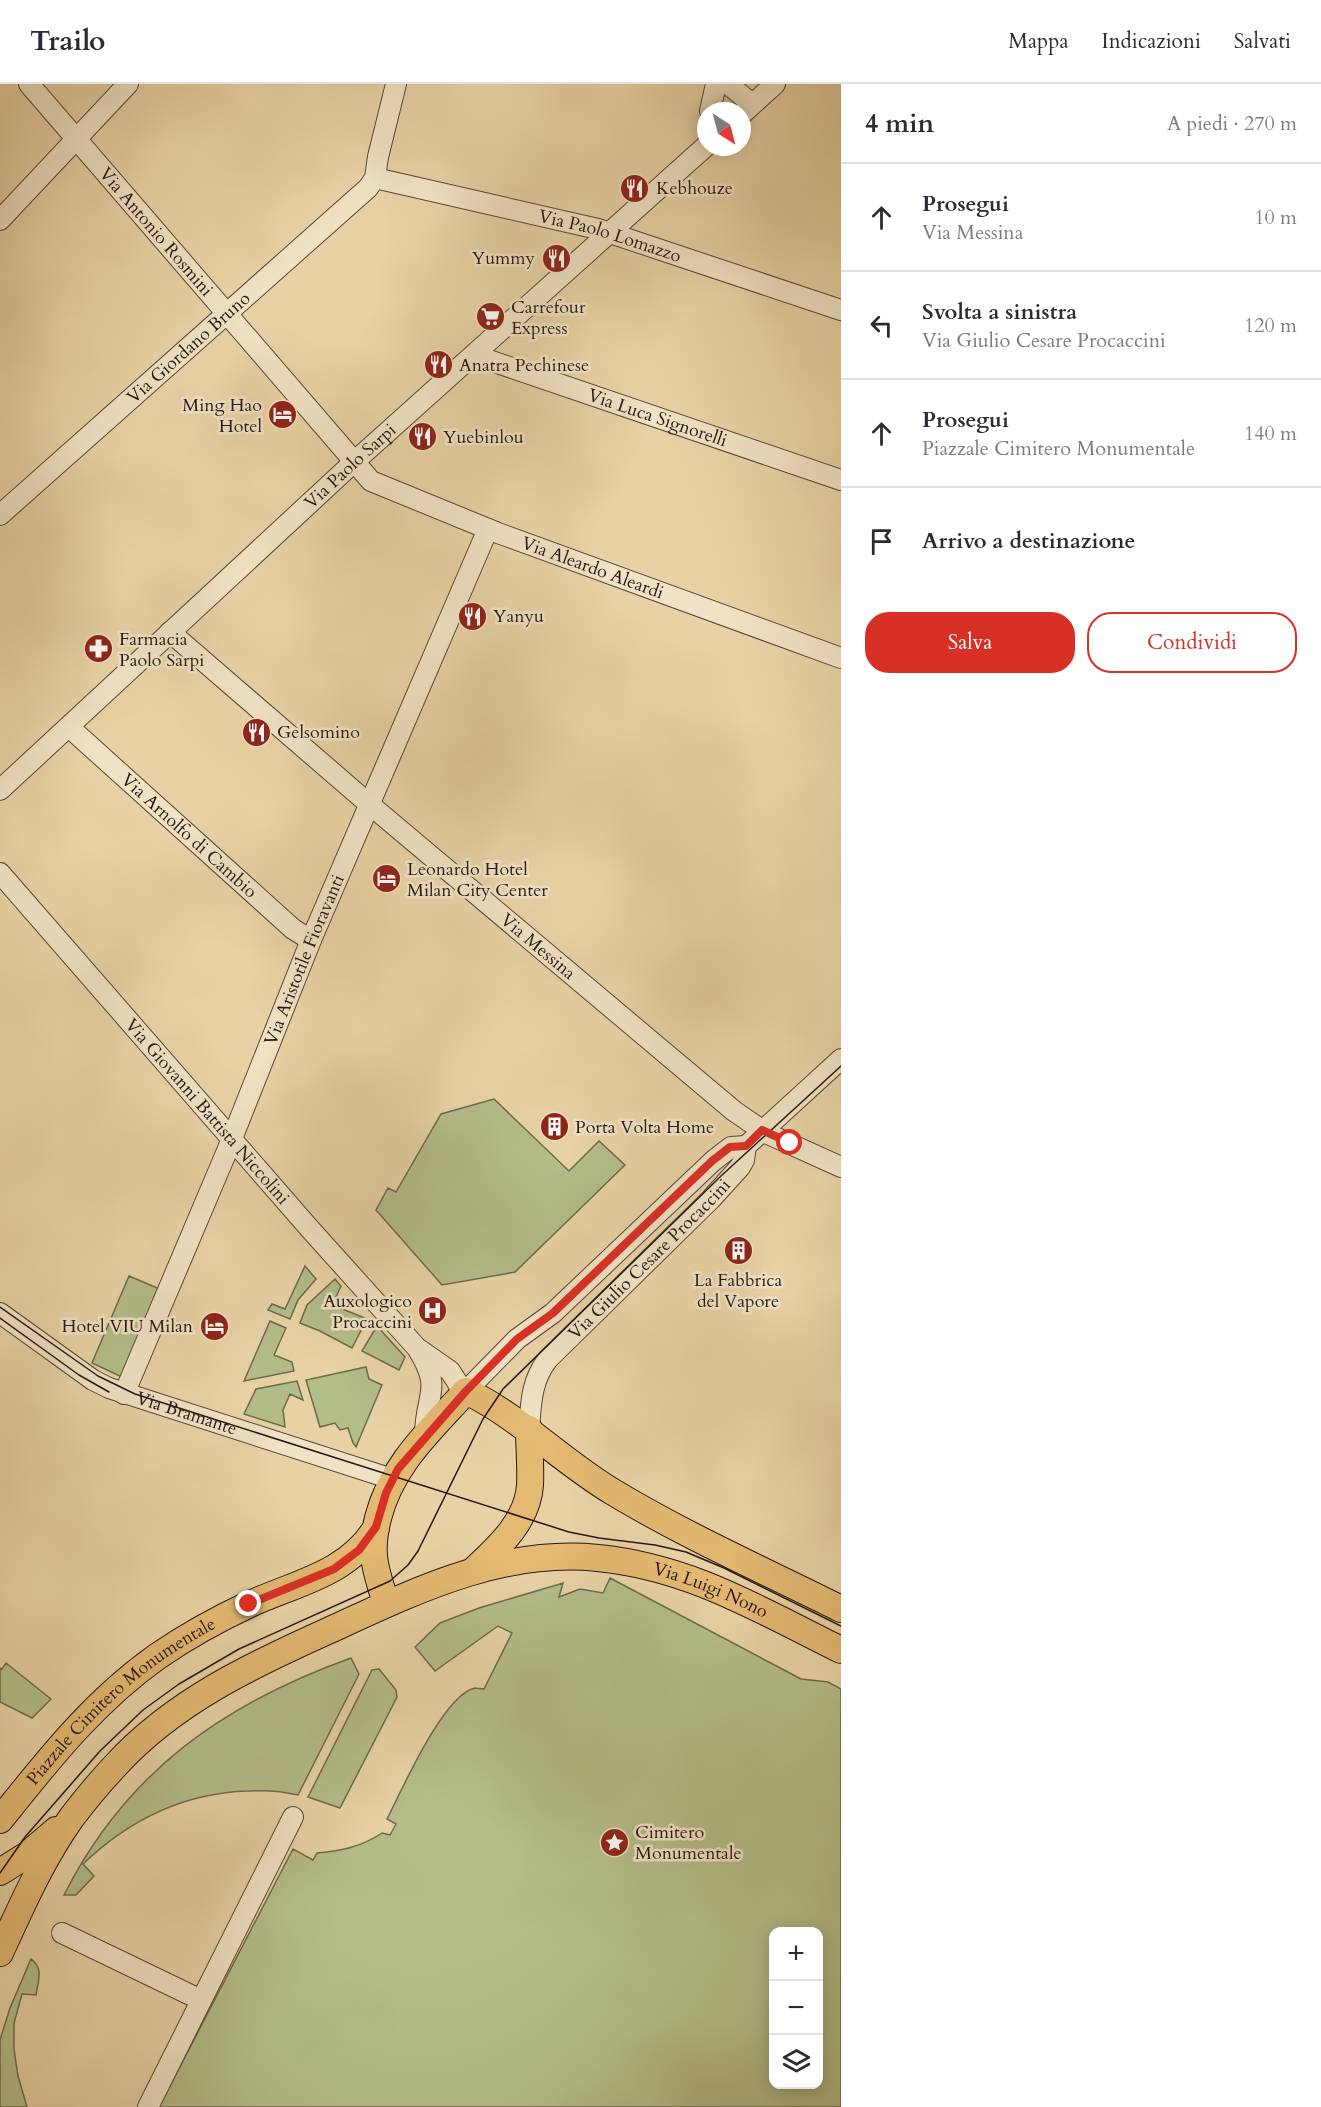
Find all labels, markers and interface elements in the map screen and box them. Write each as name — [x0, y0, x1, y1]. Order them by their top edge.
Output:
text: Trailo — [30, 22, 105, 60]
text: Mappa — [1008, 27, 1068, 56]
text: Indicazioni — [1101, 27, 1201, 56]
text: Salvati — [1234, 27, 1291, 56]
north arrow — [697, 102, 751, 156]
text: 4 min — [865, 106, 934, 141]
text: A piedi · 270 m — [1167, 110, 1297, 137]
street label: Via Antonio Rosmini — [93, 162, 219, 302]
restaurant icon: Kebhouze — [619, 172, 651, 204]
place label: Kebhouze — [656, 176, 733, 201]
text: Prosegui — [922, 189, 1009, 219]
icon: ahead — [865, 201, 898, 234]
street label: Via Paolo Lomazzo — [536, 204, 685, 269]
text: 10 m — [1254, 204, 1297, 231]
text: Via Messina — [922, 219, 1023, 246]
restaurant icon: Yummy — [540, 242, 572, 274]
place label: Yummy — [472, 246, 535, 271]
street label: Via Giordano Bruno — [122, 286, 256, 410]
place label: Carrefour Express — [511, 295, 586, 341]
text: Svolta a sinistra — [922, 297, 1077, 327]
supermarket icon: Carrefour Express — [474, 301, 506, 333]
icon: left — [865, 309, 898, 342]
text: 120 m — [1244, 312, 1297, 339]
text: Via Giulio Cesare Procaccini — [922, 327, 1166, 354]
restaurant icon: Anatra Pechinese — [422, 349, 454, 381]
place label: Anatra Pechinese — [459, 353, 589, 378]
street label: Via Luca Signorelli — [584, 383, 730, 453]
place label: Ming Hao Hotel — [182, 393, 262, 439]
hotel icon: Ming Hao Hotel — [267, 399, 299, 431]
text: Prosegui — [922, 405, 1009, 435]
icon: ahead — [865, 417, 898, 450]
street label: Via Paolo Sarpi — [299, 418, 402, 515]
text: 140 m — [1244, 420, 1297, 447]
restaurant icon: Yuebinlou — [406, 421, 438, 453]
place label: Yuebinlou — [443, 425, 524, 450]
text: Piazzale Cimitero Monumentale — [922, 435, 1195, 462]
icon: arrive — [865, 525, 898, 558]
text: Arrivo a destinazione — [922, 526, 1135, 556]
street label: Via Aleardo Aleardi — [518, 531, 667, 605]
restaurant icon: Yanyu — [456, 600, 488, 632]
place label: Yanyu — [493, 604, 544, 629]
button: Salva — [865, 612, 1075, 673]
button: Condividi — [1087, 612, 1297, 673]
place label: Farmacia Paolo Sarpi — [119, 627, 204, 673]
pharmacy icon: Farmacia Paolo Sarpi — [82, 633, 114, 665]
restaurant icon: Gelsomino — [240, 716, 272, 748]
place label: Gelsomino — [277, 720, 360, 745]
street label: Via Arnolfo di Cambio — [115, 768, 263, 904]
place label: Leonardo Hotel Milan City Center — [407, 857, 548, 903]
hotel icon: Leonardo Hotel Milan City Center — [370, 863, 402, 895]
street label: Via Aristotile Fioravanti — [258, 871, 351, 1049]
street label: Via Messina — [495, 908, 581, 986]
street label: Via Giovanni Battista Niccolini — [119, 1013, 295, 1210]
building icon: Porta Volta Home — [538, 1111, 570, 1143]
place label: Porta Volta Home — [575, 1115, 714, 1140]
route start — [776, 1129, 802, 1155]
street label: Via Giulio Cesare Procaccini — [563, 1173, 736, 1346]
building icon: La Fabbrica del Vapore — [722, 1235, 754, 1267]
place label: La Fabbrica del Vapore — [694, 1268, 782, 1314]
place label: Auxologico Procaccini — [323, 1289, 412, 1335]
hospital icon: Auxologico Procaccini — [417, 1295, 449, 1327]
hotel icon: Hotel VIU Milan — [198, 1310, 230, 1342]
place label: Hotel VIU Milan — [61, 1314, 194, 1339]
street label: Via Bramante — [133, 1386, 240, 1441]
street label: Via Luigi Nono — [650, 1556, 772, 1624]
route end — [235, 1590, 261, 1616]
street label: Piazzale Cimitero Monumentale — [21, 1612, 220, 1791]
place label: Cimitero Monumentale — [635, 1820, 742, 1866]
place icon: Cimitero Monumentale — [598, 1826, 630, 1858]
map controls — [769, 1927, 823, 2089]
button: + — [769, 1927, 823, 1981]
button: − — [769, 1981, 823, 2035]
button: layers — [769, 2035, 823, 2089]

